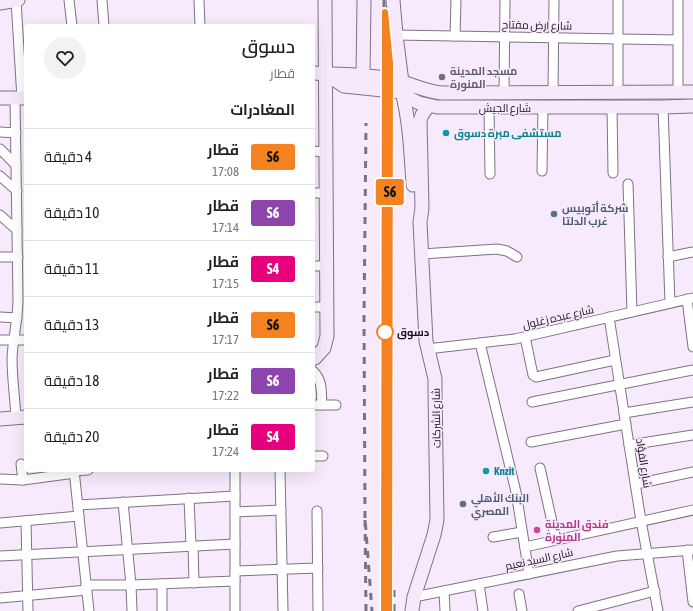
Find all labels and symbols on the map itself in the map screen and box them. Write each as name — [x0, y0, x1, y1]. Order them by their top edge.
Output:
street label: شارع ارض مفتاح — [502, 18, 572, 34]
place label: مسجد المدينة المنورة — [450, 65, 517, 92]
marker: مسجد المدينة المنورة — [437, 72, 447, 82]
street label: شارع الجيش — [479, 102, 531, 116]
place label: مستشفى مبرة دسوق — [454, 127, 561, 141]
marker: مستشفى مبرة دسوق — [441, 128, 451, 138]
line badge: S6 — [372, 179, 408, 205]
place label: شركة أتوبيس غرب الدلتا — [562, 201, 628, 228]
marker: شركة أتوبيس غرب الدلتا — [549, 209, 559, 219]
street label: شارع عبده زغلول — [521, 303, 595, 333]
marker: دسوق — [376, 323, 394, 341]
place label: دسوق — [397, 326, 429, 340]
street label: شارع الشركات — [429, 388, 445, 448]
street label: شارع الفؤاد — [632, 437, 654, 489]
place label: Knzit — [494, 465, 515, 477]
marker: Knzit — [481, 466, 491, 476]
place label: البنك الأهلي المصري — [471, 492, 529, 521]
marker: البنك الأهلي المصري — [458, 499, 468, 509]
place label: فندق المدينة المنورة — [545, 518, 609, 545]
marker: فندق المدينة المنورة — [532, 525, 542, 535]
street label: شارع السيد نعيم — [504, 546, 575, 574]

